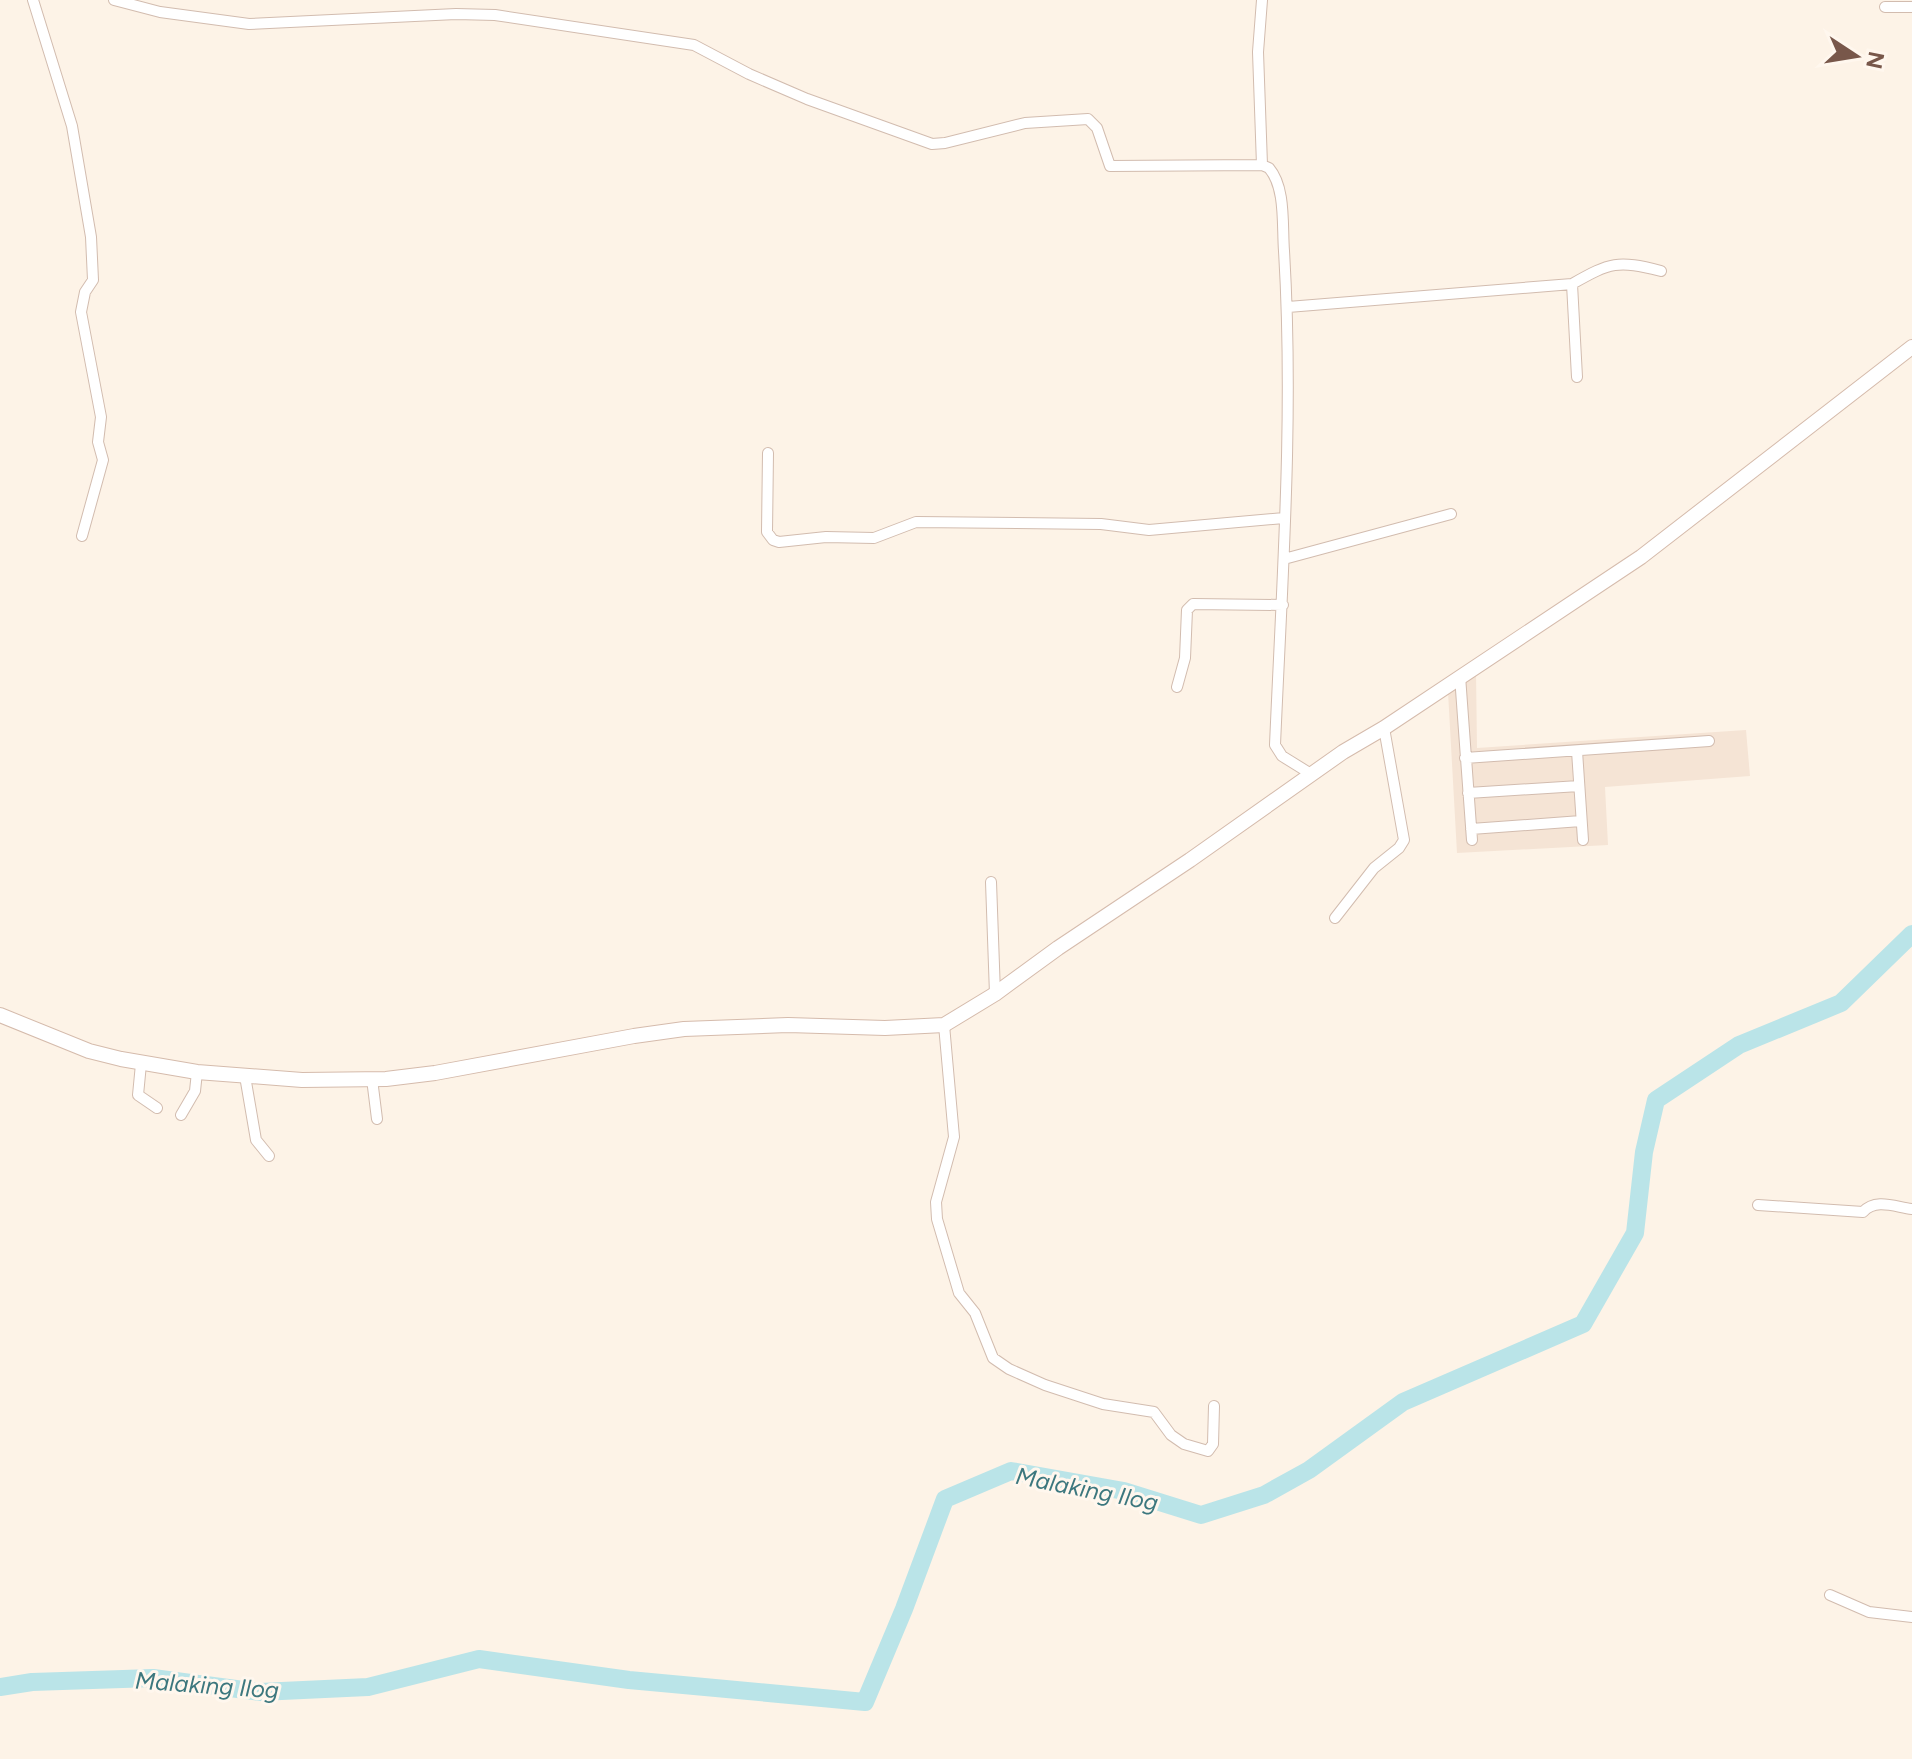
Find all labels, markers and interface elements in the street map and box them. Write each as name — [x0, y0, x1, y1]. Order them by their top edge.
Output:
north arrow — [1816, 16, 1896, 96]
text: N — [1860, 49, 1890, 71]
water label: Malaking Ilog — [1013, 1461, 1161, 1517]
water label: Malaking Ilog — [134, 1666, 280, 1704]

